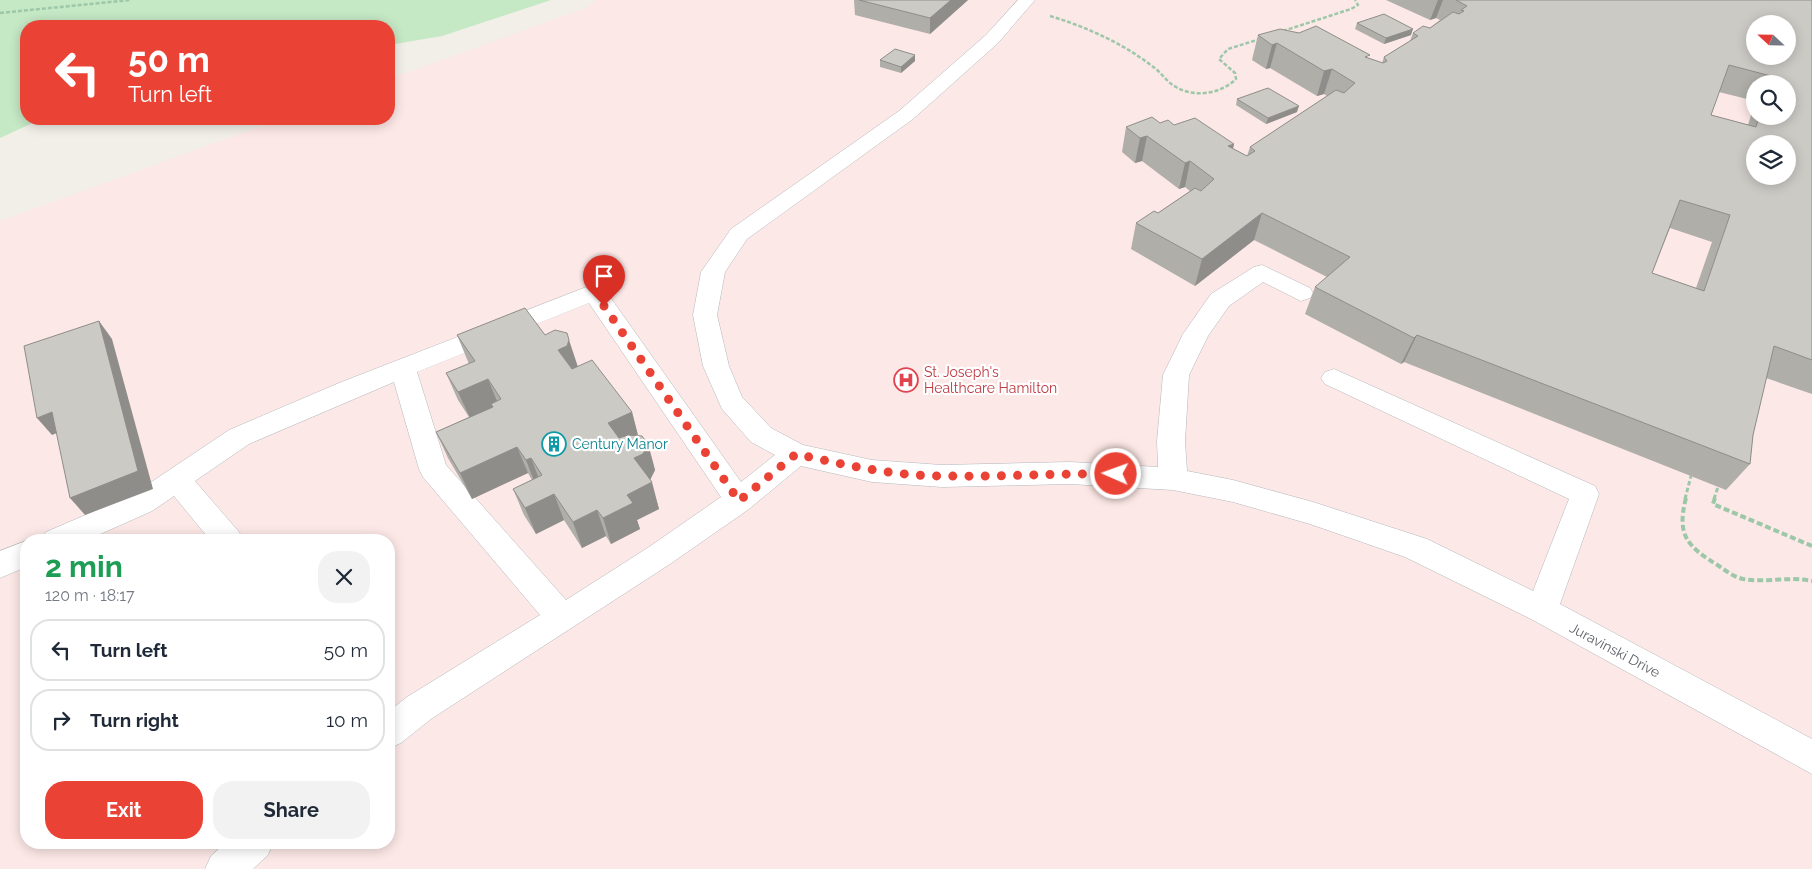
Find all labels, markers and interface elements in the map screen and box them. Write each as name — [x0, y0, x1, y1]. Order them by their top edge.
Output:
north arrow — [1746, 15, 1796, 65]
map controls — [1746, 15, 1796, 185]
text: 50 m — [128, 39, 210, 80]
icon: left — [45, 40, 110, 105]
button: search — [1746, 75, 1796, 125]
text: Turn left — [128, 81, 212, 107]
button: layers — [1746, 135, 1796, 185]
pin — [583, 255, 625, 306]
icon: arrive — [590, 262, 618, 290]
place label: St. Joseph's Healthcare Hamilton — [924, 364, 1057, 396]
hospital icon: St. Joseph's Healthcare Hamilton — [893, 367, 919, 393]
building icon: Century Manor — [541, 431, 567, 457]
place label: Century Manor — [572, 436, 668, 452]
position arrow — [1089, 447, 1141, 499]
text: 2 min — [45, 549, 123, 584]
button: close — [318, 551, 370, 603]
text: 120 m · 18:17 — [45, 586, 135, 605]
street label: Juravinski Drive — [1567, 619, 1663, 681]
icon: left — [47, 636, 75, 664]
text: Turn left — [90, 639, 167, 661]
text: 50 m — [324, 639, 368, 661]
icon: right — [47, 706, 75, 734]
text: Turn right — [90, 709, 179, 731]
text: 10 m — [326, 709, 368, 731]
button: Exit — [45, 781, 203, 839]
button: Share — [213, 781, 370, 839]

